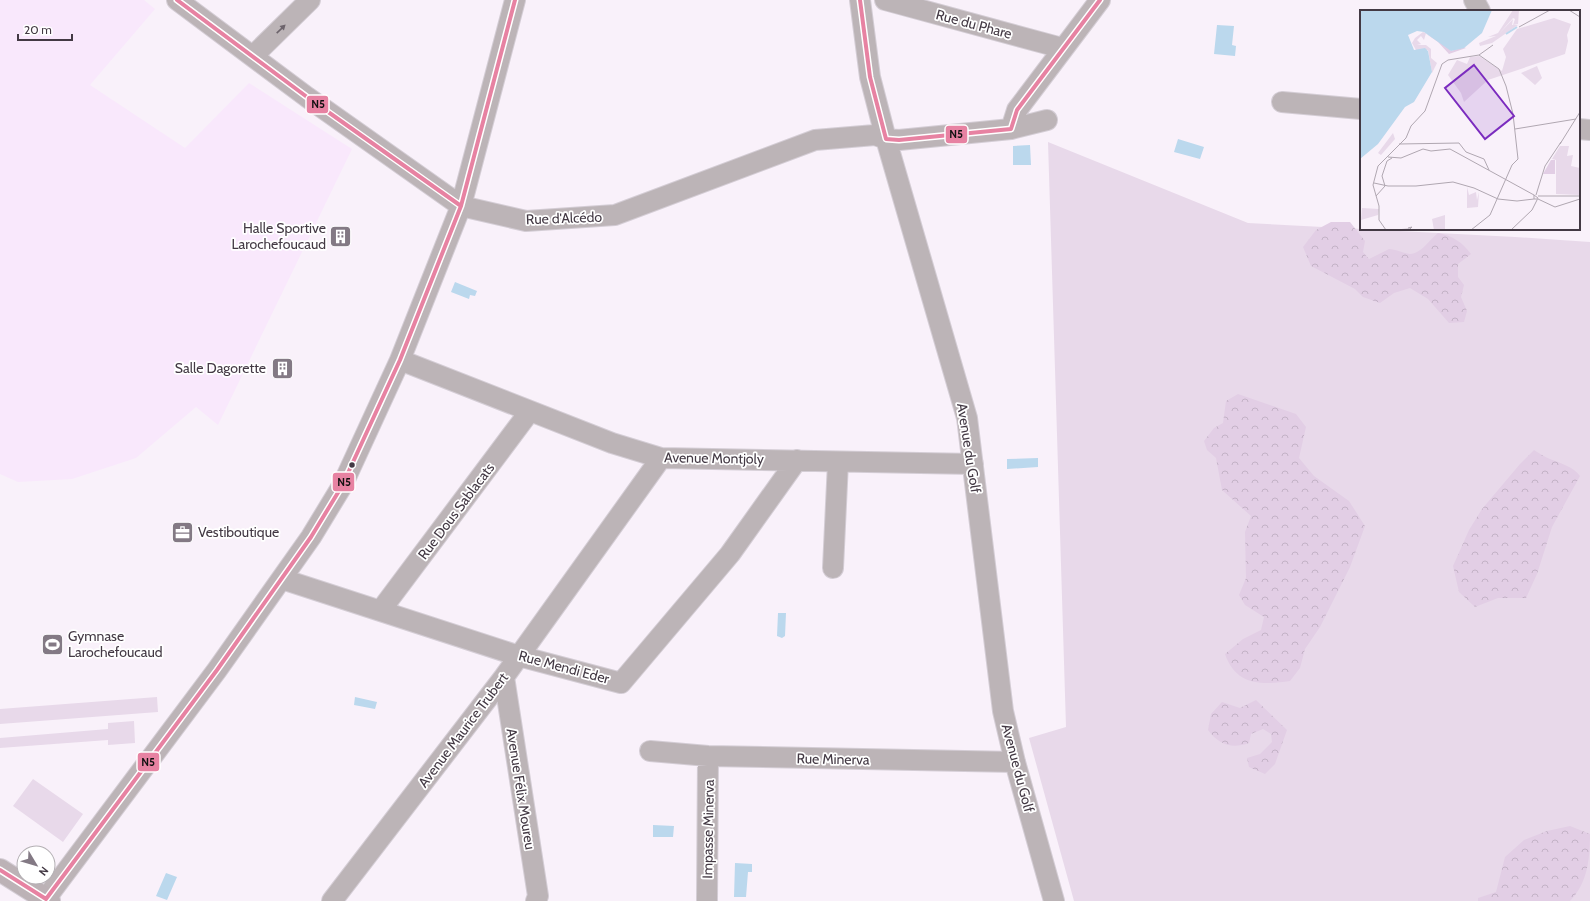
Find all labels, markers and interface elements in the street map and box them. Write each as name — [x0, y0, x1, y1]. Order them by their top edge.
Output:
street label: Rue du Phare — [934, 5, 1014, 43]
inset map — [1360, 10, 1580, 230]
scale bar — [18, 16, 72, 42]
text: 20 m — [24, 22, 52, 37]
one-way arrow — [276, 24, 286, 33]
line badge: N5 — [306, 95, 329, 114]
text: N5 — [311, 97, 325, 111]
line badge: N5 — [945, 125, 968, 144]
text: N5 — [949, 127, 963, 141]
street label: Rue d'Alcédo — [526, 208, 603, 228]
place label: Halle Sportive Larochefoucaud — [232, 219, 326, 253]
building icon: Halle Sportive Larochefoucaud — [328, 223, 354, 249]
building icon: Salle Dagorette — [269, 355, 295, 381]
place label: Salle Dagorette — [175, 359, 266, 377]
street label: Avenue du Golf — [953, 402, 985, 495]
street label: Avenue Montjoly — [664, 448, 764, 468]
street label: Rue Dous Sablacats — [414, 459, 498, 563]
unlabelled marker — [347, 460, 357, 470]
line badge: N5 — [332, 472, 355, 492]
text: N5 — [337, 475, 351, 489]
office icon: Vestiboutique — [170, 519, 196, 545]
place label: Vestiboutique — [198, 523, 279, 541]
place label: Gymnase Larochefoucaud — [68, 627, 163, 661]
sports icon: Gymnase Larochefoucaud — [40, 631, 66, 657]
street label: Rue Mendi Eder — [517, 646, 612, 688]
street label: Avenue Maurice Trubert — [414, 669, 512, 791]
street label: Avenue du Golf — [998, 722, 1039, 815]
street label: Avenue Félix Moureu — [503, 727, 539, 851]
street label: Rue Minerva — [796, 749, 870, 769]
line badge: N5 — [137, 752, 160, 772]
text: N5 — [141, 755, 155, 769]
street label: Impasse Minerva — [698, 779, 718, 879]
north arrow — [16, 845, 56, 885]
text: N — [36, 864, 52, 879]

